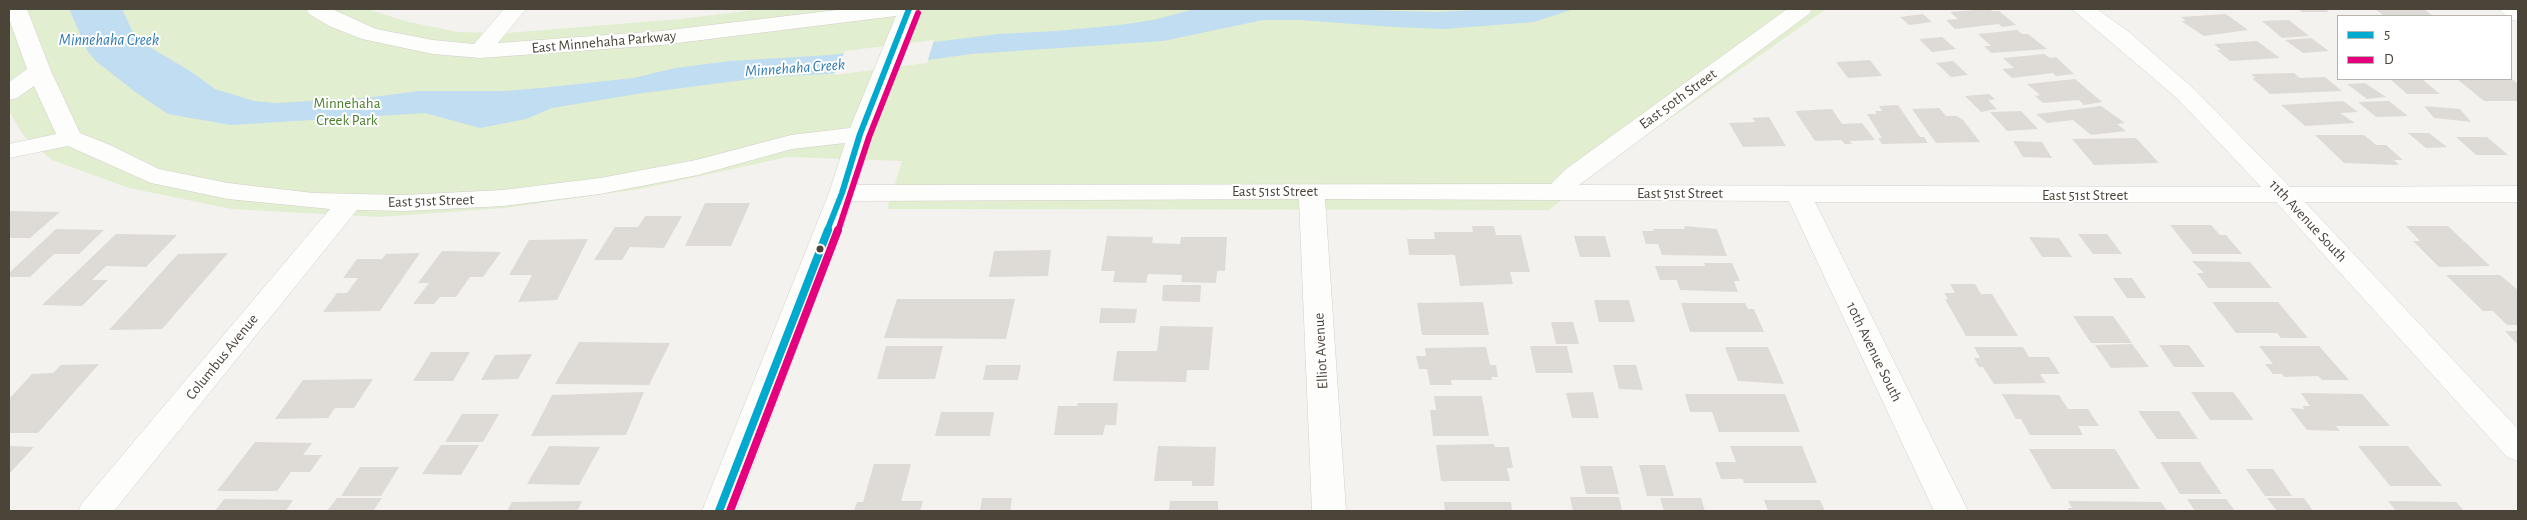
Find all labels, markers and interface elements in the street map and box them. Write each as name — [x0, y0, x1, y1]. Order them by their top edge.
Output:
legend — [2337, 15, 2512, 80]
street label: East Minnehaha Parkway — [531, 27, 677, 57]
text: 5 — [2384, 27, 2390, 42]
water label: Minnehaha Creek — [59, 30, 159, 50]
text: D — [2384, 52, 2394, 67]
water label: Minnehaha Creek — [744, 55, 846, 81]
street label: East 50th Street — [1636, 65, 1720, 133]
park label: Minnehaha Creek Park — [313, 94, 381, 129]
street label: 11th Avenue South — [2265, 176, 2351, 266]
street label: East 51st Street — [1232, 182, 1318, 200]
street label: East 51st Street — [1637, 184, 1723, 202]
street label: East 51st Street — [2042, 186, 2128, 204]
street label: East 51st Street — [388, 191, 474, 211]
unlabelled marker — [815, 244, 825, 254]
street label: 10th Avenue South — [1842, 299, 1906, 405]
street label: Columbus Avenue — [182, 310, 262, 404]
street label: Elliot Avenue — [1310, 312, 1332, 390]

